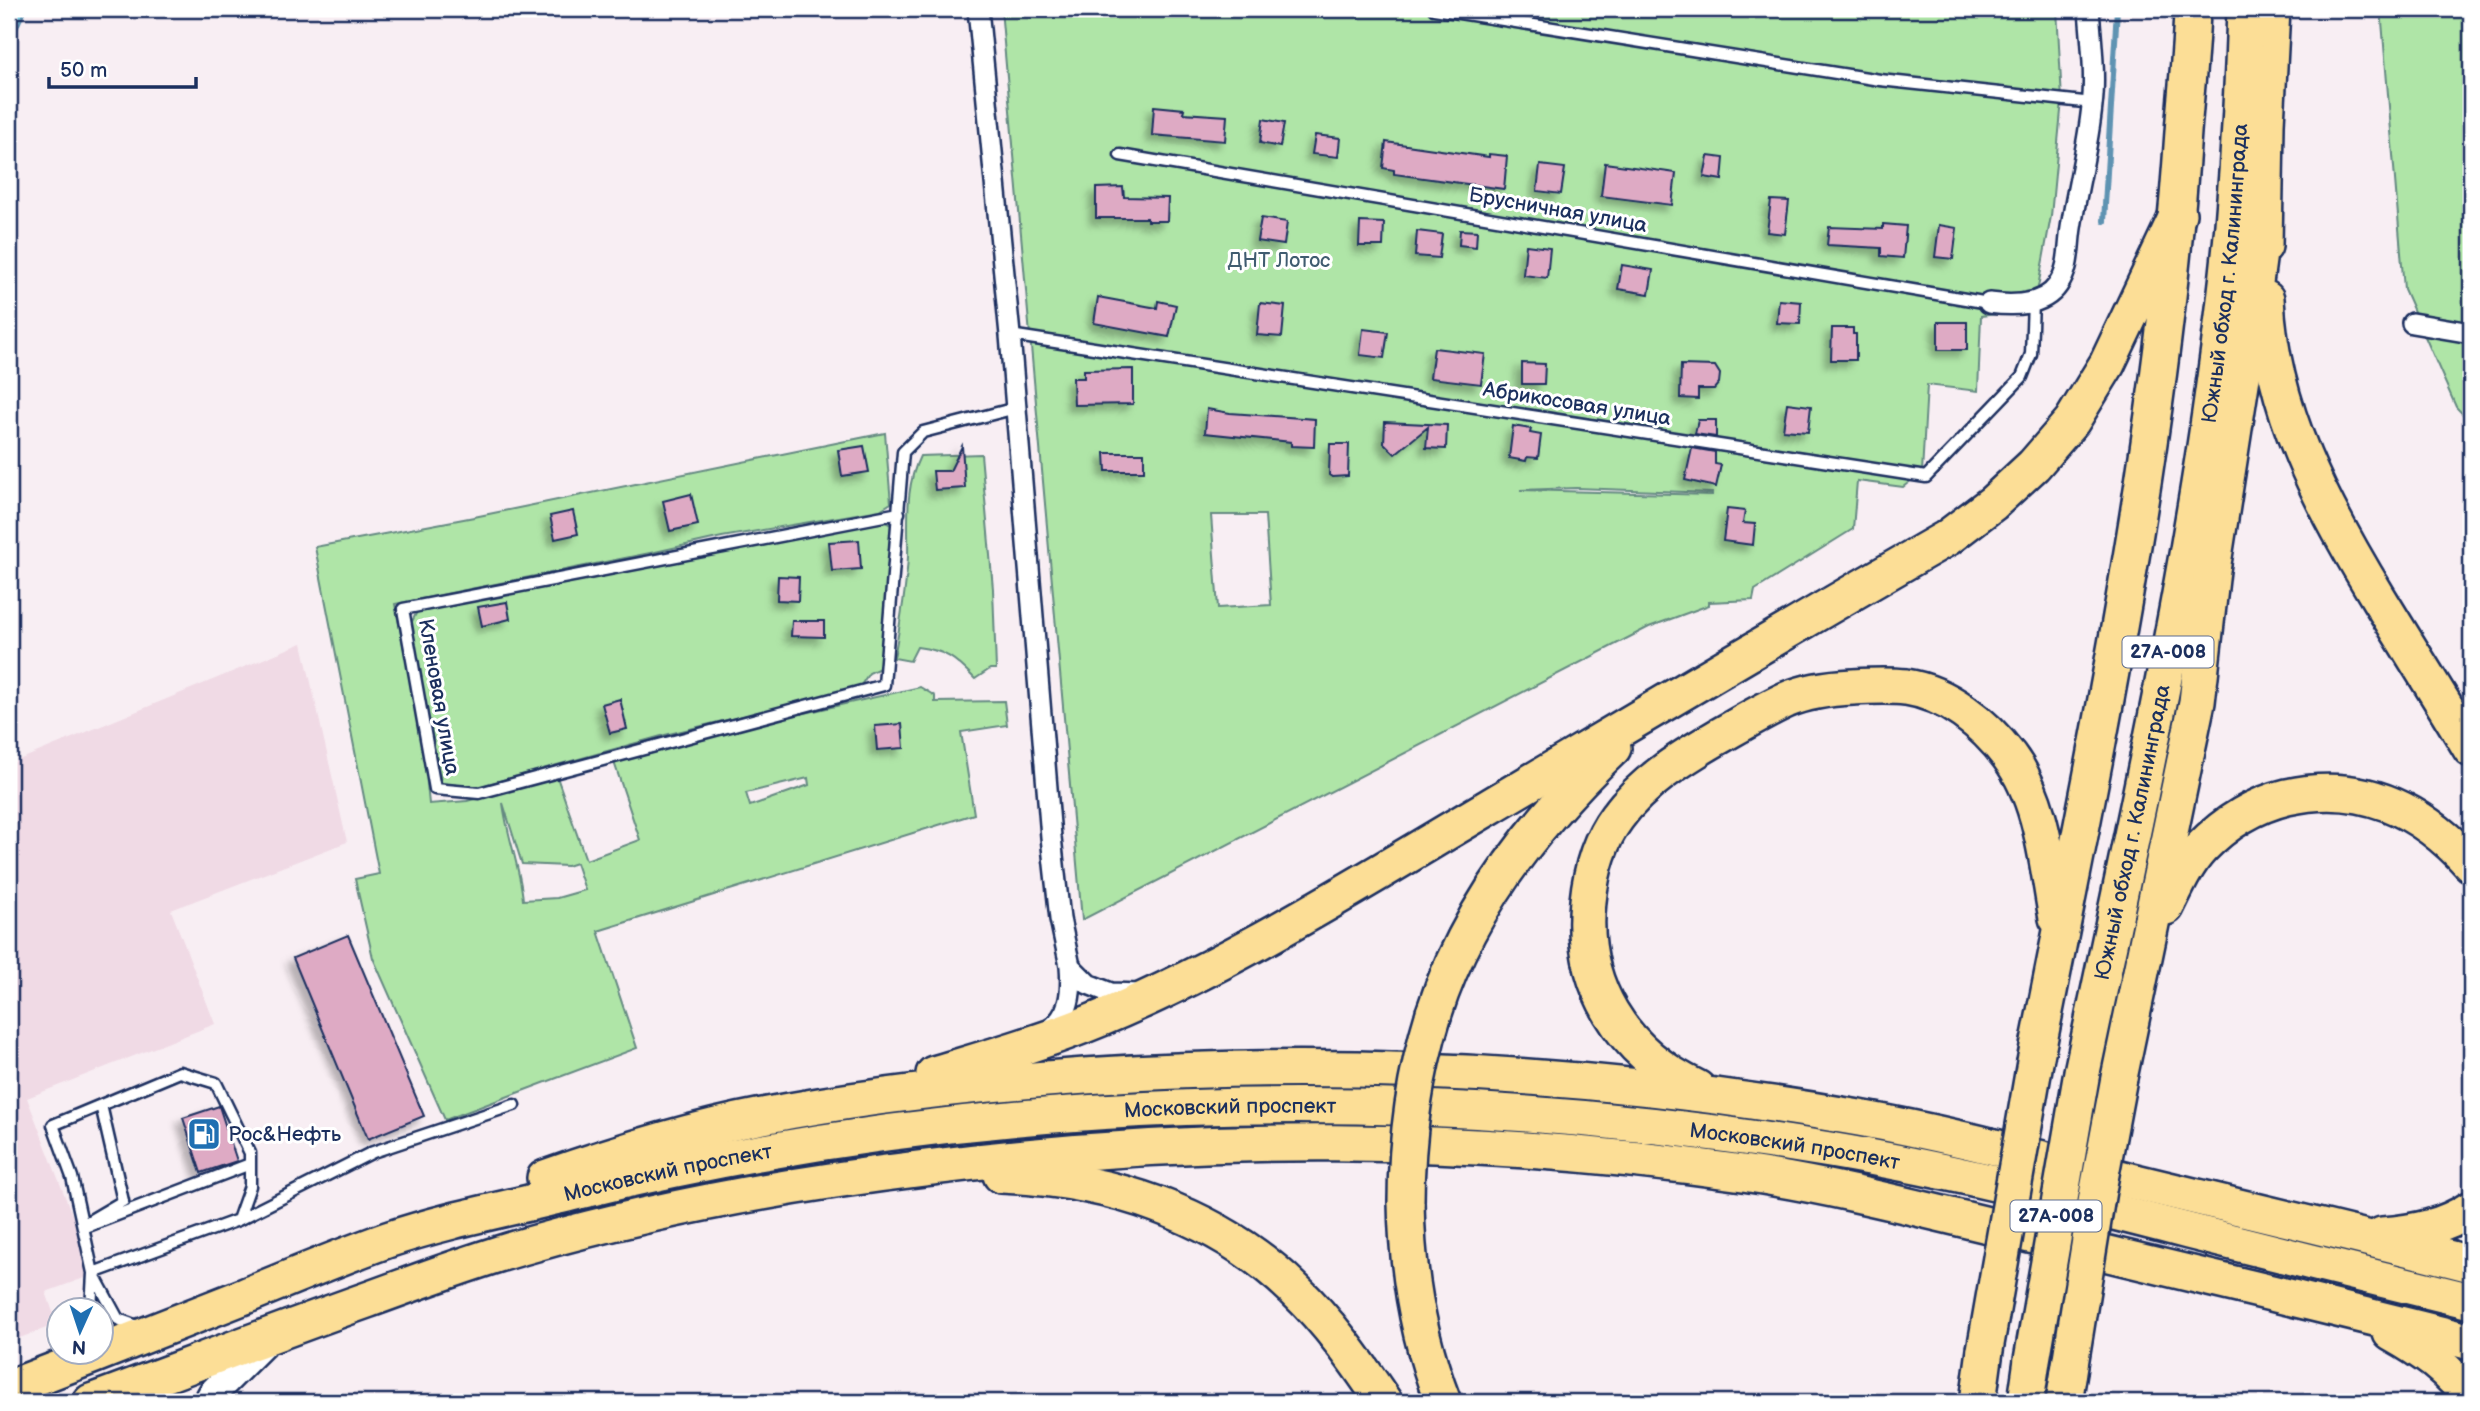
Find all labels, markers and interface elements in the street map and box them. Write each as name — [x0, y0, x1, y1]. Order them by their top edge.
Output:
scale bar — [49, 46, 196, 90]
text: 50 m — [60, 58, 107, 83]
street label: Южный обход г. Калининграда — [2196, 122, 2253, 425]
street label: Брусничная улица — [1467, 182, 1650, 238]
park label: ДНТ Лотос — [1228, 248, 1330, 273]
street label: Абрикосовая улица — [1480, 377, 1673, 431]
street label: Кленовая улица — [413, 617, 465, 778]
road number: 27А-008 — [2122, 636, 2214, 667]
street label: Южный обход г. Калининграда — [2089, 682, 2175, 982]
street label: Московский проспект — [1123, 1093, 1337, 1123]
fuel station icon: Рос&Нефть — [185, 1115, 223, 1153]
street label: Московский проспект — [1688, 1117, 1902, 1175]
place label: Рос&Нефть — [228, 1122, 342, 1147]
street label: Московский проспект — [561, 1138, 774, 1207]
road number: 27А-008 — [2010, 1200, 2102, 1232]
north arrow — [46, 1296, 116, 1366]
text: N — [71, 1335, 87, 1358]

